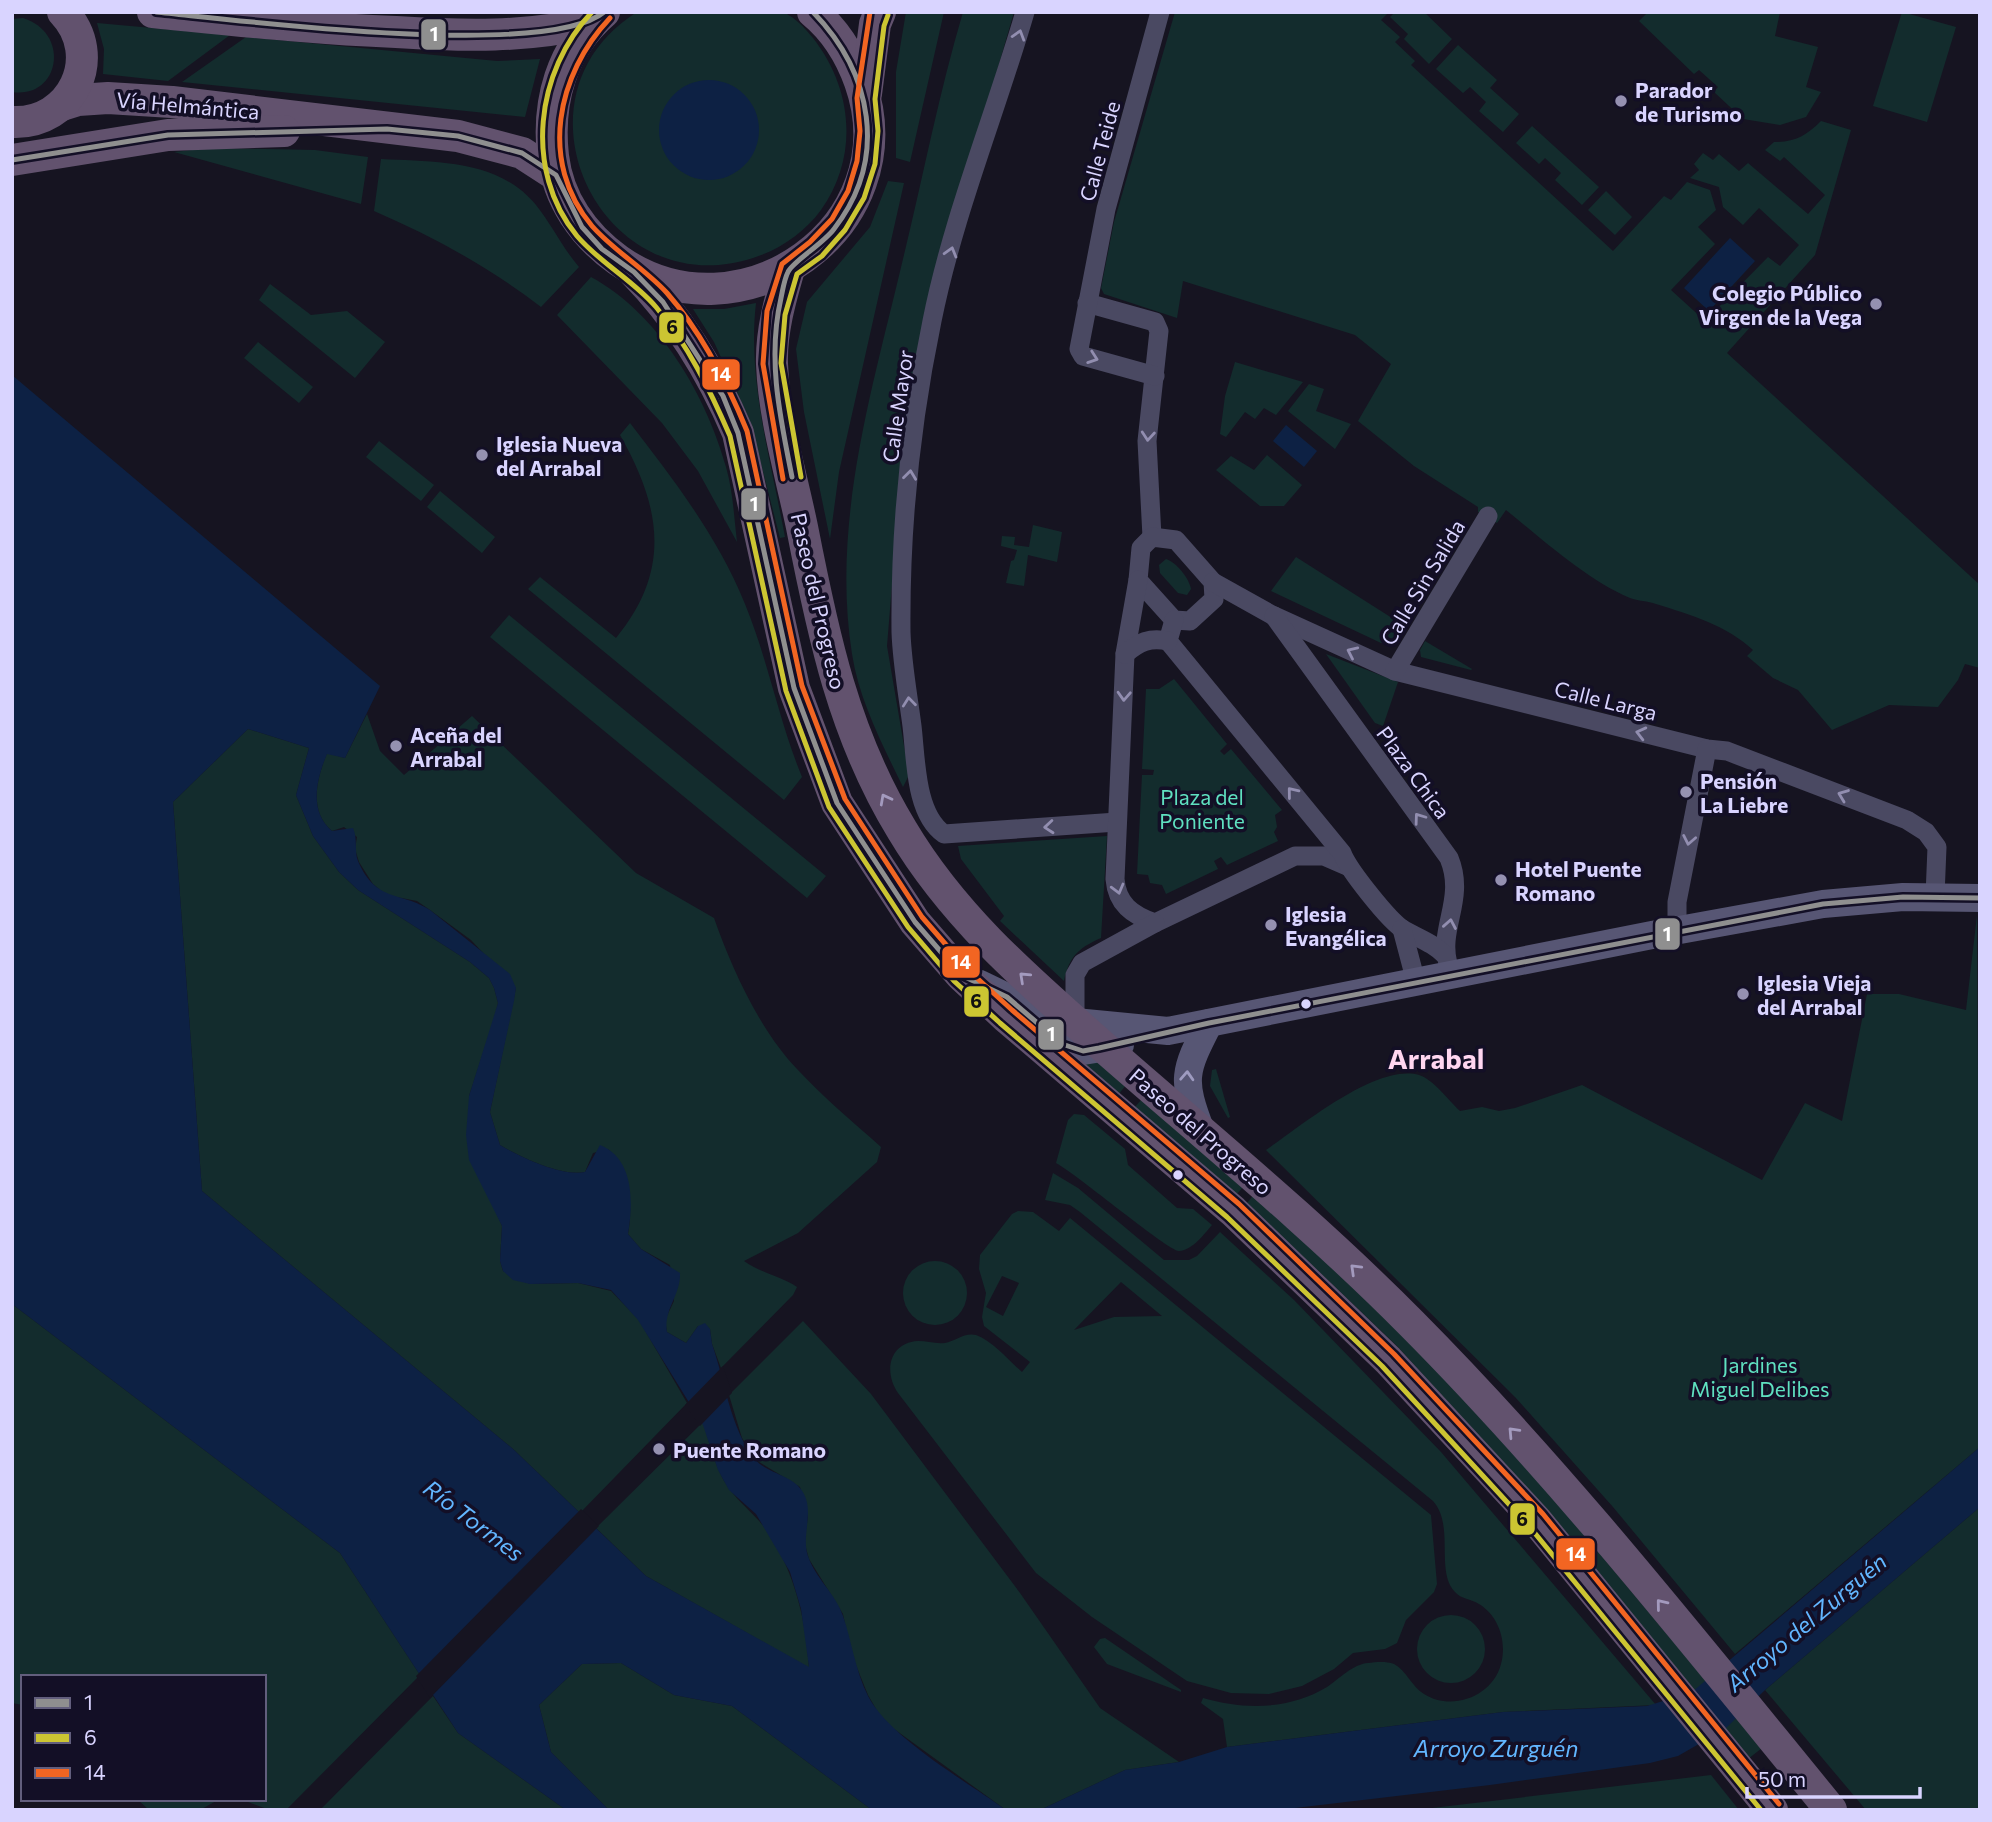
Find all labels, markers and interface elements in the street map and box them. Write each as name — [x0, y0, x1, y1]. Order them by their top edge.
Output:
line badge: 1 — [420, 18, 447, 51]
text: 1 — [430, 22, 438, 45]
one-way arrow — [1010, 29, 1025, 41]
place label: Parador de Turismo — [1635, 77, 1742, 126]
street label: Vía Helmántica — [116, 86, 260, 124]
marker: Parador de Turismo — [1613, 93, 1629, 109]
street label: Calle Teide — [1074, 98, 1124, 204]
one-way arrow — [943, 246, 957, 258]
place label: Colegio Público Virgen de la Vega — [1699, 280, 1862, 329]
marker: Colegio Público Virgen de la Vega — [1868, 296, 1884, 312]
line badge: 6 — [658, 311, 685, 344]
text: 6 — [666, 315, 678, 338]
street label: Calle Mayor — [877, 348, 917, 464]
one-way arrow — [1086, 350, 1099, 364]
line badge: 14 — [701, 358, 741, 391]
text: 14 — [711, 362, 731, 385]
place label: Iglesia Nueva del Arrabal — [496, 431, 622, 480]
one-way arrow — [1141, 431, 1156, 442]
marker: Iglesia Nueva del Arrabal — [474, 447, 490, 463]
one-way arrow — [903, 469, 918, 481]
line badge: 1 — [740, 487, 767, 521]
text: 1 — [750, 492, 758, 515]
street label: Paseo del Progreso — [787, 510, 851, 692]
street label: Calle Sin Salida — [1375, 515, 1469, 649]
one-way arrow — [1346, 646, 1359, 660]
street label: Calle Larga — [1552, 675, 1660, 725]
one-way arrow — [1116, 691, 1131, 702]
one-way arrow — [902, 696, 917, 707]
street label: Plaza Chica — [1372, 721, 1456, 823]
place label: Aceña del Arrabal — [410, 722, 502, 771]
one-way arrow — [1635, 727, 1647, 741]
marker: Aceña del Arrabal — [388, 738, 404, 754]
place label: Pensión La Liebre — [1700, 768, 1788, 817]
park label: Plaza del Poniente — [1159, 784, 1245, 833]
marker: Pensión La Liebre — [1678, 784, 1694, 800]
one-way arrow — [1288, 788, 1300, 801]
one-way arrow — [1838, 789, 1850, 803]
one-way arrow — [880, 794, 893, 806]
one-way arrow — [1415, 814, 1428, 826]
one-way arrow — [1044, 819, 1055, 834]
one-way arrow — [1682, 834, 1697, 846]
place label: Hotel Puente Romano — [1515, 856, 1641, 905]
marker: Hotel Puente Romano — [1493, 872, 1509, 888]
one-way arrow — [1110, 883, 1124, 895]
place label: Iglesia Evangélica — [1285, 901, 1387, 950]
marker: Iglesia Evangélica — [1263, 917, 1279, 933]
line badge: 1 — [1654, 917, 1681, 951]
one-way arrow — [1442, 918, 1457, 930]
text: 1 — [1663, 922, 1671, 945]
line badge: 14 — [941, 945, 981, 979]
text: 14 — [951, 950, 971, 973]
place label: Iglesia Vieja del Arrabal — [1757, 970, 1871, 1019]
one-way arrow — [1019, 973, 1032, 986]
line badge: 6 — [963, 985, 990, 1018]
marker: Iglesia Vieja del Arrabal — [1735, 986, 1751, 1002]
text: 6 — [970, 989, 982, 1012]
unlabelled marker — [1299, 997, 1313, 1011]
line badge: 1 — [1037, 1018, 1065, 1051]
text: 1 — [1047, 1022, 1055, 1045]
district label: Arrabal — [1388, 1041, 1484, 1075]
street label: Paseo del Progreso — [1125, 1062, 1277, 1200]
one-way arrow — [1180, 1070, 1195, 1081]
unlabelled marker — [1171, 1168, 1185, 1182]
one-way arrow — [1350, 1264, 1363, 1277]
park label: Jardines Miguel Delibes — [1690, 1352, 1830, 1401]
one-way arrow — [1509, 1427, 1521, 1440]
place label: Puente Romano — [673, 1437, 826, 1462]
marker: Puente Romano — [651, 1441, 667, 1457]
water label: Río Tormes — [418, 1473, 530, 1567]
line badge: 6 — [1509, 1502, 1536, 1536]
text: 6 — [1516, 1507, 1528, 1530]
line badge: 14 — [1555, 1537, 1596, 1571]
text: 14 — [1566, 1542, 1586, 1565]
water label: Arroyo del Zurguén — [1719, 1547, 1892, 1698]
one-way arrow — [1657, 1600, 1669, 1613]
legend — [21, 1675, 266, 1801]
text: 1 — [84, 1689, 93, 1714]
text: 6 — [84, 1724, 97, 1749]
water label: Arroyo Zurguén — [1413, 1734, 1578, 1762]
scale bar — [1747, 1756, 1920, 1800]
text: 14 — [84, 1759, 106, 1784]
text: 50 m — [1758, 1766, 1806, 1791]

